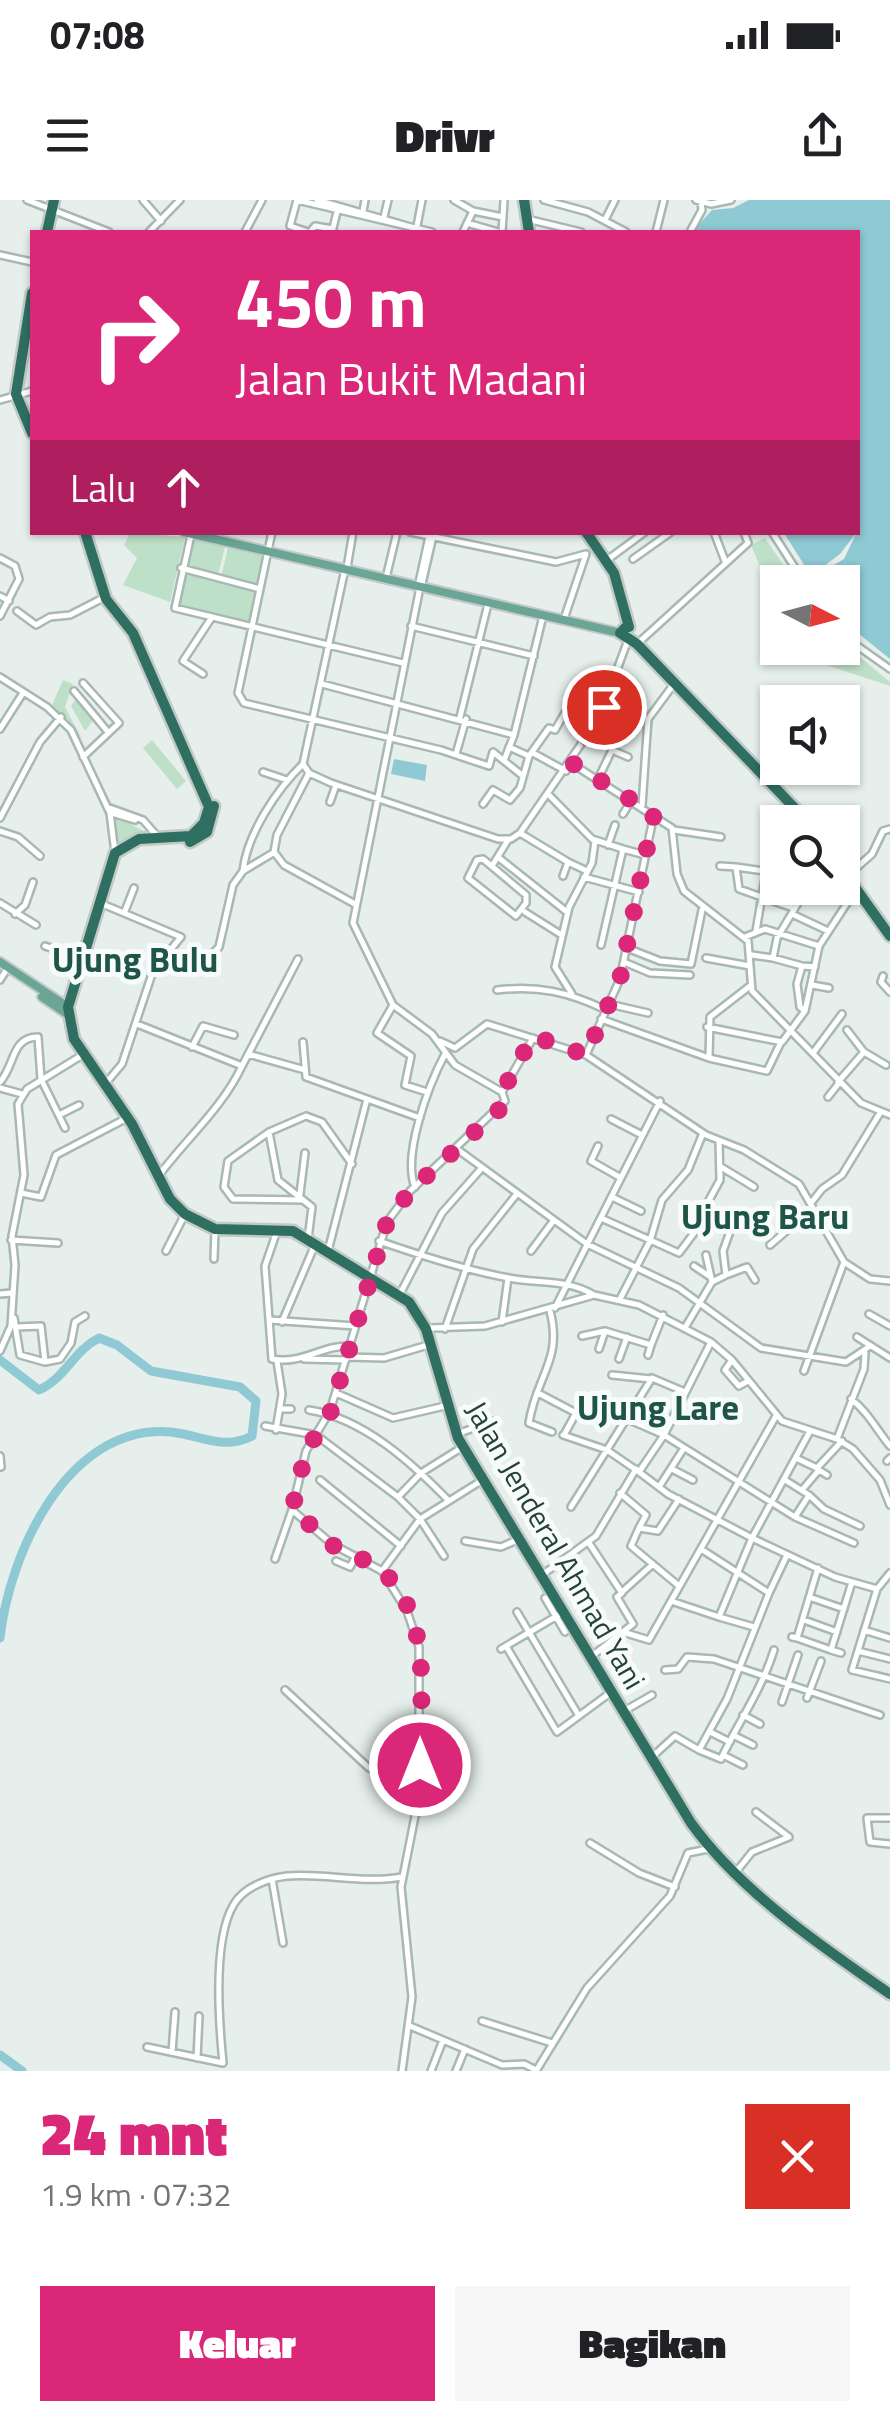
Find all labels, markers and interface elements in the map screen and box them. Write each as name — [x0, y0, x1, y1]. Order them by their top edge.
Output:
text: 07:08 — [50, 6, 145, 64]
text: Drivr — [395, 101, 495, 169]
icon: menu — [40, 108, 95, 163]
icon: share — [795, 108, 850, 163]
text: 450 m — [235, 248, 427, 354]
icon: right — [70, 270, 200, 400]
text: Jalan Bukit Madani — [235, 344, 587, 412]
text: Lalu — [70, 459, 136, 517]
icon: ahead — [156, 460, 211, 515]
north arrow — [760, 565, 860, 665]
map controls — [760, 565, 860, 905]
pin — [562, 665, 647, 750]
icon: arrive — [577, 680, 632, 735]
button: sound — [760, 685, 860, 785]
button: search — [760, 805, 860, 905]
district label: Ujung Bulu — [52, 932, 218, 986]
district label: Ujung Baru — [681, 1189, 849, 1243]
district label: Ujung Lare — [577, 1380, 739, 1434]
street label: Jalan Jenderal Ahmad Yani — [454, 1392, 658, 1698]
position arrow — [368, 1713, 472, 1817]
text: 24 mnt — [40, 2087, 228, 2178]
button: close — [745, 2104, 850, 2209]
text: 1.9 km · 07:32 — [40, 2170, 232, 2218]
button: Keluar — [40, 2286, 435, 2401]
button: Bagikan — [455, 2286, 850, 2401]

